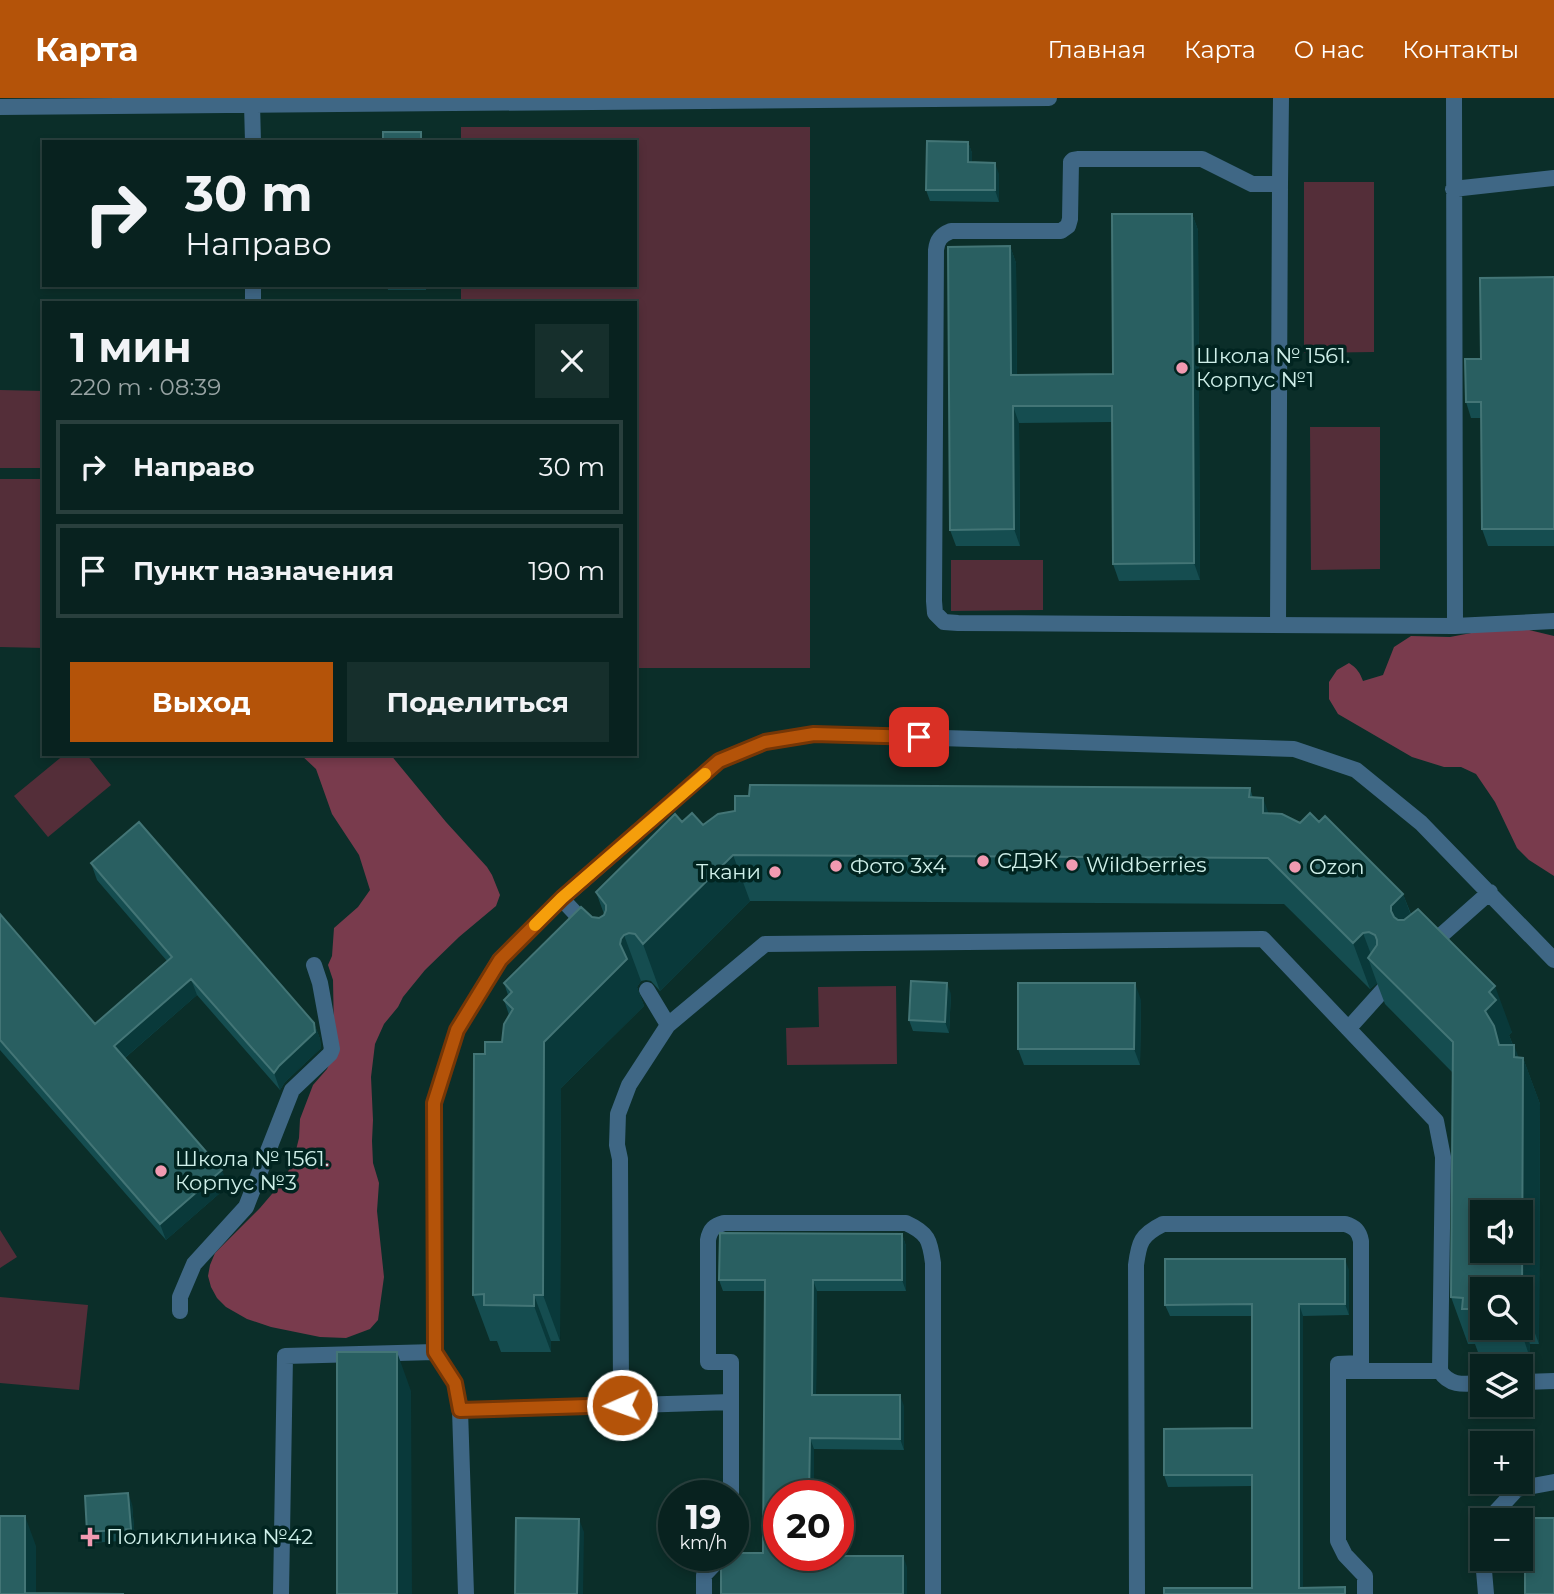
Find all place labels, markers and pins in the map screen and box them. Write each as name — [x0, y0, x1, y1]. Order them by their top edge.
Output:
place label: Школа № 1561. Корпус №1 — [1196, 343, 1350, 392]
marker: Школа № 1561. Корпус №1 — [1174, 360, 1190, 376]
pin — [889, 707, 949, 767]
place label: СДЭК — [997, 848, 1058, 873]
place label: Wildberries — [1086, 852, 1207, 877]
place label: Фото 3х4 — [850, 853, 946, 878]
marker: СДЭК — [975, 853, 991, 869]
place label: Ozon — [1309, 854, 1365, 879]
marker: Wildberries — [1064, 857, 1080, 873]
marker: Фото 3х4 — [828, 858, 844, 874]
place label: Ткани — [696, 859, 761, 884]
marker: Ozon — [1287, 859, 1303, 875]
marker: Ткани — [767, 864, 783, 880]
place label: Школа № 1561. Корпус №3 — [175, 1146, 329, 1195]
marker: Школа № 1561. Корпус №3 — [153, 1163, 169, 1179]
place label: Поликлиника №42 — [106, 1524, 313, 1549]
marker: Поликлиника №42 — [80, 1527, 100, 1547]

